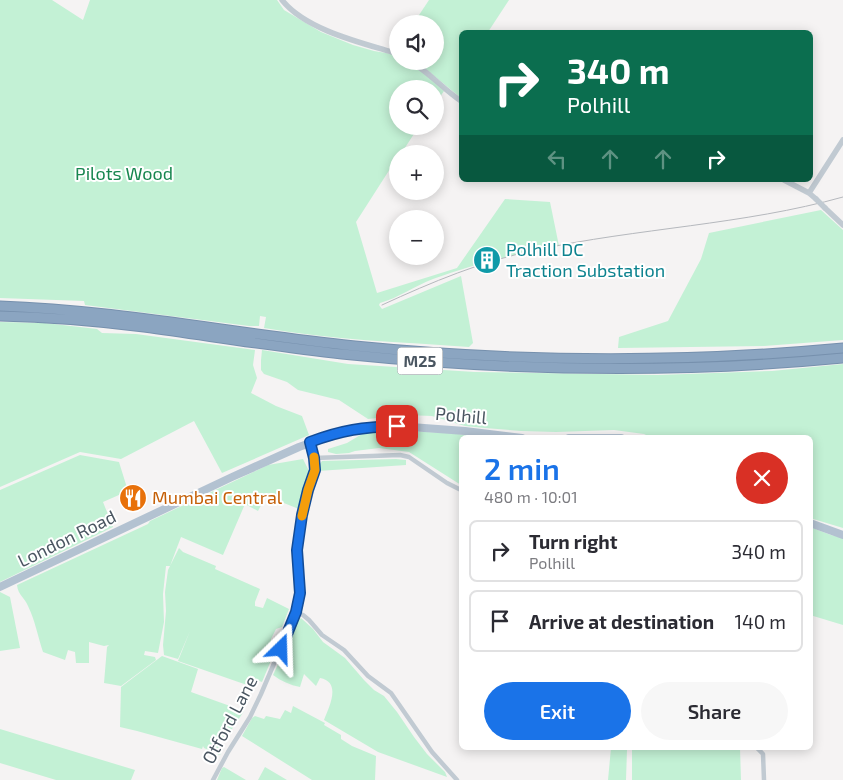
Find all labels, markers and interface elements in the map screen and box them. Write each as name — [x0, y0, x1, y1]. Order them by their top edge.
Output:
map controls — [389, 15, 444, 265]
button: sound — [389, 15, 444, 70]
text: 340 m — [567, 49, 670, 91]
icon: right — [484, 50, 549, 115]
button: search — [389, 80, 444, 135]
text: Polhill — [567, 91, 630, 117]
button: + — [389, 145, 444, 200]
icon: left — [543, 145, 571, 173]
icon: ahead — [596, 145, 624, 173]
icon: ahead — [649, 145, 677, 173]
icon: right — [702, 145, 730, 173]
park label: Pilots Wood — [75, 162, 173, 184]
button: − — [389, 210, 444, 265]
place label: Polhill DC Traction Substation — [506, 238, 665, 281]
building icon: Polhill DC Traction Substation — [472, 245, 502, 275]
road number: M25 — [398, 348, 442, 374]
street label: Polhill — [434, 402, 488, 428]
pin — [376, 405, 418, 447]
icon: arrive — [383, 412, 411, 440]
text: 2 min — [484, 450, 560, 486]
button: close — [736, 452, 788, 504]
restaurant icon: Mumbai Central — [118, 483, 148, 513]
place label: Mumbai Central — [152, 486, 283, 508]
text: 480 m · 10:01 — [484, 487, 578, 506]
street label: London Road — [14, 505, 119, 571]
text: Turn right — [529, 530, 617, 553]
icon: right — [486, 537, 514, 565]
text: 340 m — [731, 540, 786, 563]
text: Polhill — [529, 553, 575, 572]
icon: arrive — [486, 607, 514, 635]
text: Arrive at destination — [529, 610, 714, 633]
text: 140 m — [734, 610, 786, 633]
position arrow — [254, 622, 306, 674]
street label: Otford Lane — [197, 672, 261, 767]
button: Exit — [484, 682, 631, 740]
button: Share — [641, 682, 788, 740]

